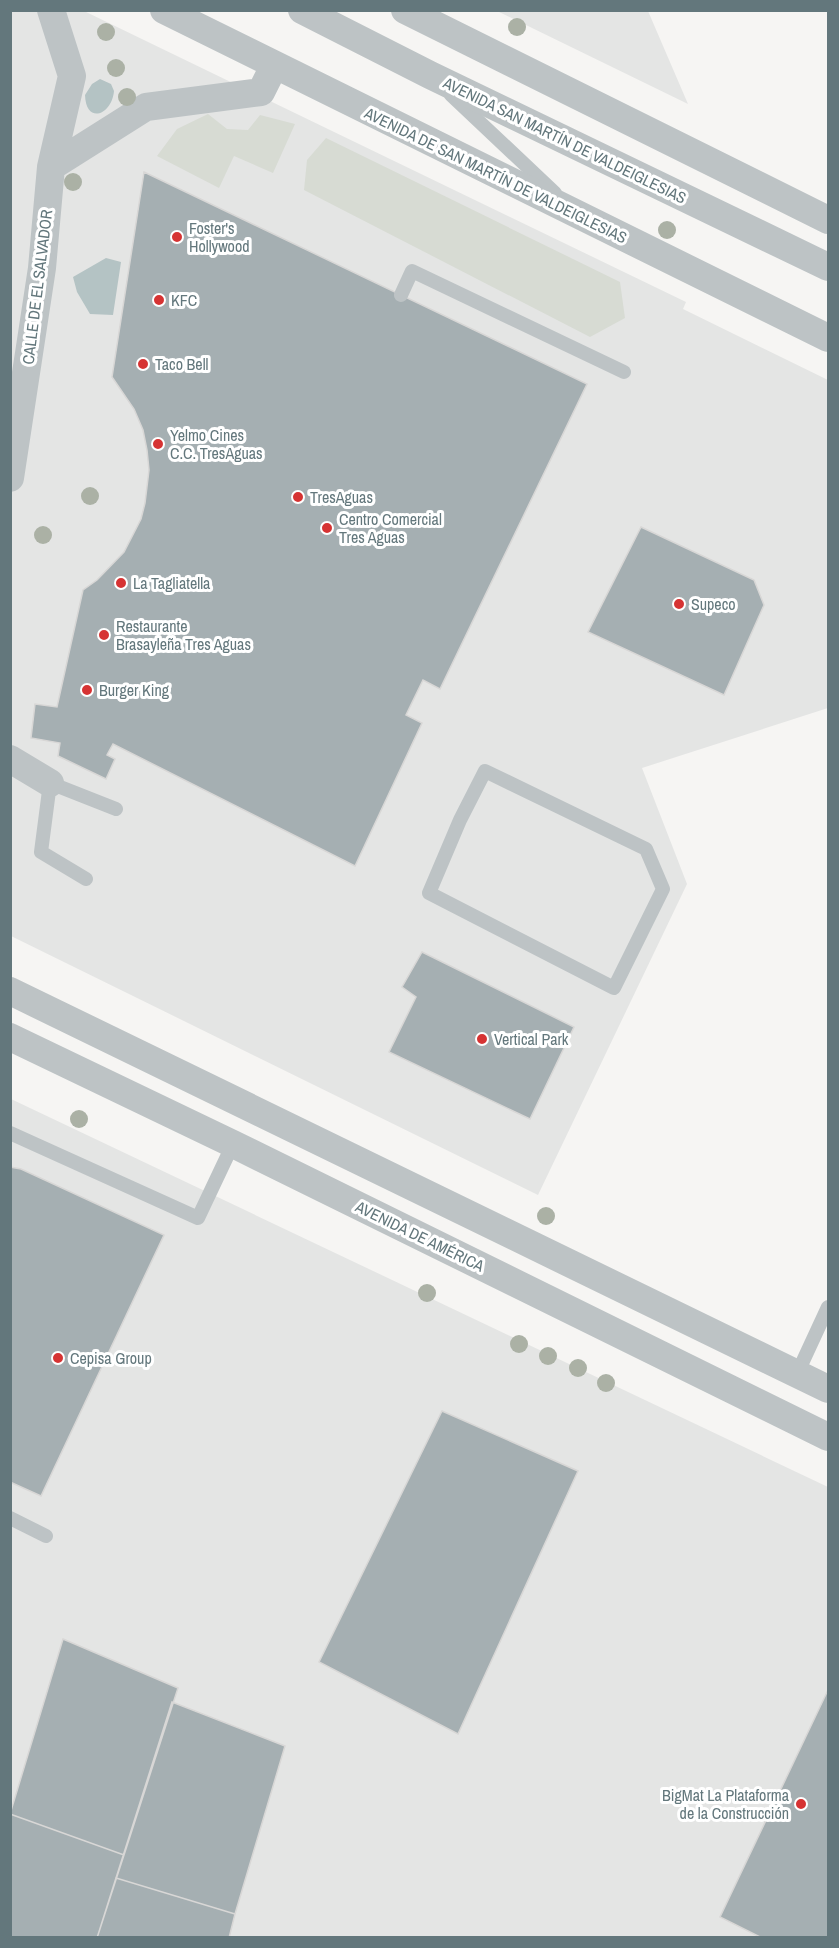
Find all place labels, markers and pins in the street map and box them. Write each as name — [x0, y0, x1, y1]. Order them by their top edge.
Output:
place label: Foster's Hollywood — [189, 217, 250, 257]
marker: Foster's Hollywood — [170, 230, 184, 244]
place label: KFC — [171, 289, 197, 311]
marker: KFC — [152, 293, 166, 307]
place label: Taco Bell — [155, 353, 209, 375]
marker: Taco Bell — [136, 357, 150, 371]
place label: Yelmo Cines C.C. TresAguas — [170, 424, 263, 464]
marker: Yelmo Cines C.C. TresAguas — [151, 437, 165, 451]
place label: TresAguas — [310, 486, 373, 508]
marker: TresAguas — [291, 490, 305, 504]
place label: Centro Comercial Tres Aguas — [339, 508, 442, 548]
marker: Centro Comercial Tres Aguas — [320, 521, 334, 535]
place label: La Tagliatella — [133, 572, 211, 594]
marker: La Tagliatella — [114, 576, 128, 590]
place label: Supeco — [691, 593, 736, 615]
marker: Supeco — [672, 597, 686, 611]
place label: Restaurante Brasayleña Tres Aguas — [116, 615, 251, 655]
marker: Restaurante Brasayleña Tres Aguas — [97, 628, 111, 642]
place label: Burger King — [99, 679, 170, 701]
marker: Burger King — [80, 683, 94, 697]
place label: Vertical Park — [494, 1028, 569, 1050]
marker: Vertical Park — [475, 1032, 489, 1046]
place label: Cepisa Group — [70, 1347, 152, 1369]
marker: Cepisa Group — [51, 1351, 65, 1365]
place label: BigMat La Plataforma de la Construcción — [662, 1784, 790, 1824]
marker: BigMat La Plataforma de la Construcción — [794, 1797, 808, 1811]

